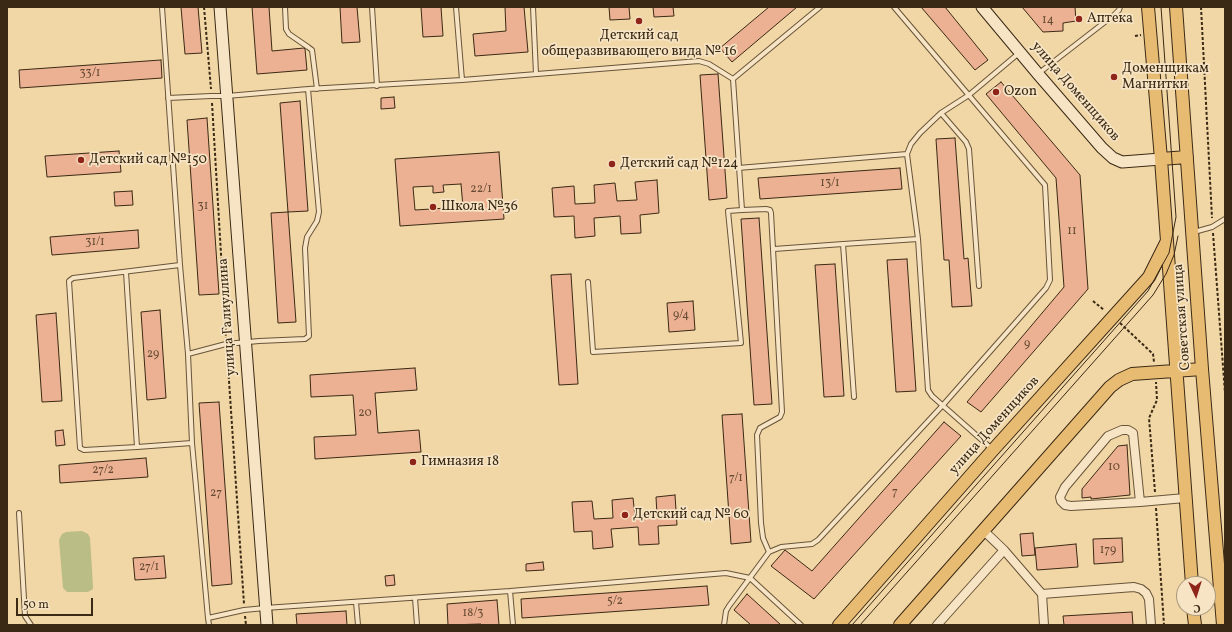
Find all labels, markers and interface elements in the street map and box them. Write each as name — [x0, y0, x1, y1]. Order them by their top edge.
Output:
place label: Аптека — [1087, 11, 1133, 27]
house number: 14 — [1042, 14, 1054, 28]
marker: Аптека — [1074, 14, 1084, 24]
marker: Детский сад общеразвивающего вида № 16 — [634, 16, 644, 26]
place label: Детский сад общеразвивающего вида № 16 — [542, 28, 736, 60]
street label: улица Доменщиков — [1027, 39, 1123, 145]
place label: Доменщикам Магнитки — [1122, 61, 1209, 94]
house number: 33/1 — [80, 67, 100, 81]
marker: Доменщикам Магнитки — [1109, 72, 1119, 82]
place label: Ozon — [1004, 84, 1037, 100]
marker: Ozon — [991, 87, 1001, 97]
place label: Детский сад №150 — [89, 152, 207, 168]
marker: Детский сад №150 — [76, 155, 86, 165]
place label: Детский сад №124 — [620, 156, 738, 172]
marker: Детский сад №124 — [607, 159, 617, 169]
house number: 13/1 — [820, 177, 840, 191]
house number: 22/1 — [470, 183, 492, 197]
place label: Школа №36 — [441, 199, 518, 215]
house number: 31 — [198, 200, 208, 214]
marker: Школа №36 — [428, 202, 438, 212]
house number: 11 — [1067, 225, 1077, 239]
house number: 31/1 — [85, 236, 105, 250]
street label: улица Галиуллина — [215, 257, 241, 377]
street label: Советская улица — [1171, 263, 1195, 371]
house number: 9/4 — [673, 309, 689, 323]
house number: 9 — [1024, 338, 1030, 352]
house number: 29 — [147, 348, 159, 362]
street label: улица Доменщиков — [946, 373, 1044, 479]
house number: 20 — [358, 407, 372, 421]
place label: Гимназия 18 — [421, 454, 499, 470]
marker: Гимназия 18 — [408, 457, 418, 467]
house number: 10 — [1108, 461, 1120, 475]
house number: 27/2 — [92, 464, 114, 478]
house number: 7/1 — [729, 472, 743, 486]
house number: 7 — [892, 486, 898, 500]
house number: 27 — [210, 487, 222, 501]
place label: Детский сад № 60 — [633, 507, 749, 523]
marker: Детский сад № 60 — [620, 510, 630, 520]
house number: 179 — [1100, 544, 1116, 558]
house number: 27/1 — [139, 561, 159, 575]
north arrow — [1176, 576, 1216, 616]
scale bar — [18, 590, 95, 616]
house number: 5/2 — [607, 595, 623, 609]
text: 50 m — [23, 597, 49, 613]
text: С — [1193, 600, 1201, 615]
house number: 18/3 — [463, 607, 483, 621]

